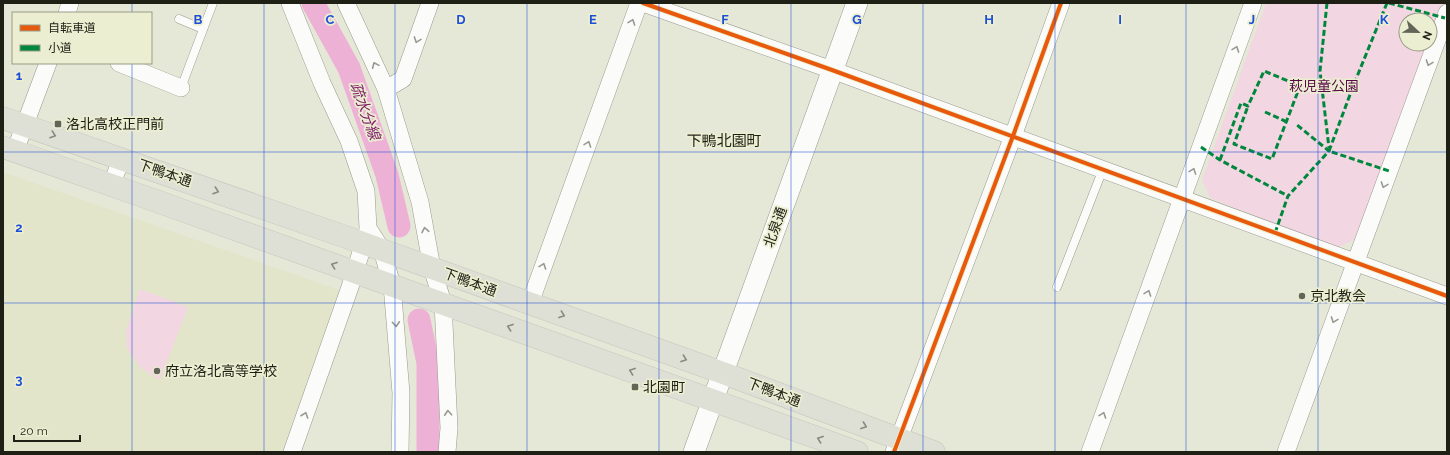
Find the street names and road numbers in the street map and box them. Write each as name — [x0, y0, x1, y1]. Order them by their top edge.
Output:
street label: 下鴨本通 — [136, 156, 194, 190]
street label: 北泉通 — [760, 205, 790, 249]
street label: 下鴨本通 — [441, 265, 499, 299]
street label: 下鴨本通 — [745, 374, 803, 410]

